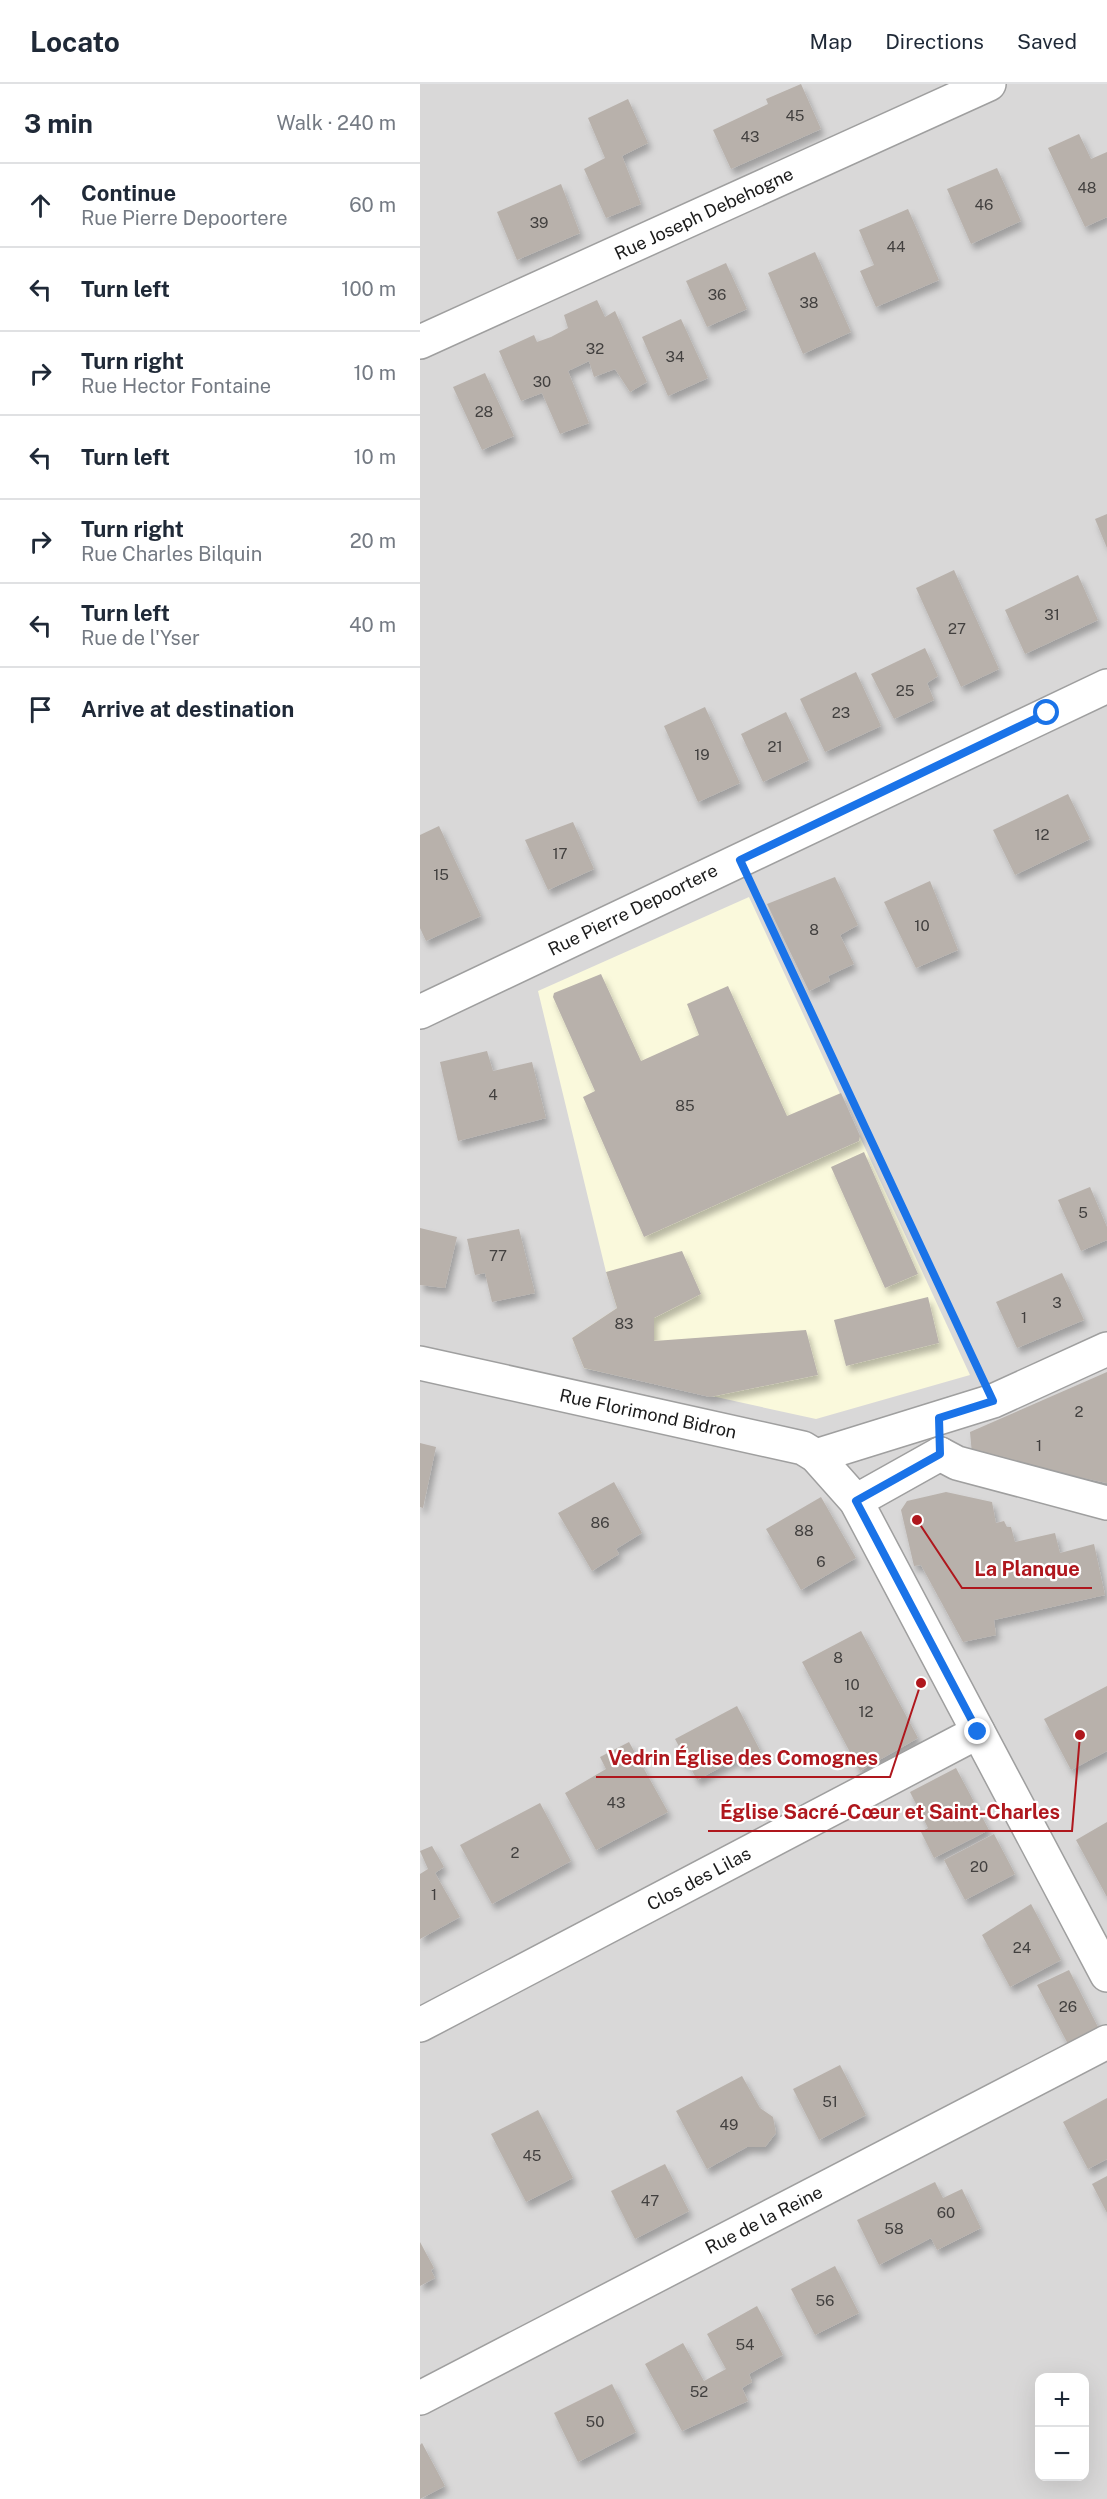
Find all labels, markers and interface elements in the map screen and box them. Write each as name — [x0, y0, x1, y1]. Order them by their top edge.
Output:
text: Locato — [30, 25, 120, 58]
text: Map — [810, 29, 852, 54]
text: Directions — [885, 29, 984, 54]
text: Saved — [1017, 29, 1077, 54]
house number: 45 — [786, 107, 804, 124]
text: 3 min — [24, 108, 93, 139]
text: Walk · 240 m — [276, 111, 396, 135]
house number: 43 — [741, 128, 759, 145]
street label: Rue Joseph Debehogne — [611, 163, 796, 264]
house number: 48 — [1077, 179, 1097, 196]
text: Continue — [81, 180, 176, 206]
icon: ahead — [24, 189, 57, 222]
text: 60 m — [349, 193, 396, 217]
house number: 46 — [975, 196, 993, 213]
text: Rue Pierre Depoortere — [81, 206, 288, 230]
house number: 39 — [530, 214, 548, 231]
house number: 44 — [887, 238, 905, 255]
icon: left — [24, 273, 57, 306]
text: Turn left — [81, 276, 170, 302]
text: 100 m — [341, 277, 396, 301]
house number: 36 — [708, 286, 726, 303]
house number: 38 — [799, 294, 819, 311]
house number: 32 — [586, 340, 604, 357]
text: Turn right — [81, 348, 184, 374]
house number: 34 — [666, 348, 684, 365]
icon: right — [24, 357, 57, 390]
text: 10 m — [353, 361, 396, 385]
house number: 30 — [533, 373, 551, 390]
text: Rue Hector Fontaine — [81, 374, 271, 398]
house number: 28 — [475, 403, 493, 420]
icon: left — [24, 441, 57, 474]
text: Turn left — [81, 444, 170, 470]
text: 10 m — [353, 445, 396, 469]
text: Turn right — [81, 516, 184, 542]
icon: right — [24, 525, 57, 558]
text: 20 m — [350, 529, 396, 553]
text: Rue Charles Bilquin — [81, 542, 262, 566]
text: Turn left — [81, 600, 170, 626]
house number: 31 — [1044, 606, 1060, 623]
icon: left — [24, 609, 57, 642]
text: 40 m — [349, 613, 396, 637]
house number: 27 — [948, 620, 966, 637]
text: Rue de l'Yser — [81, 626, 200, 650]
house number: 25 — [896, 682, 914, 699]
icon: arrive — [24, 693, 57, 726]
text: Arrive at destination — [81, 696, 294, 722]
route start — [1033, 699, 1059, 725]
house number: 23 — [832, 704, 850, 721]
house number: 21 — [767, 738, 783, 755]
house number: 19 — [694, 746, 710, 763]
house number: 12 — [1034, 826, 1050, 843]
house number: 17 — [552, 845, 568, 862]
street label: Rue Pierre Depoortere — [545, 859, 721, 960]
house number: 15 — [433, 866, 449, 883]
house number: 10 — [914, 917, 930, 934]
house number: 8 — [809, 921, 819, 938]
house number: 4 — [488, 1086, 498, 1103]
house number: 85 — [675, 1097, 695, 1114]
house number: 5 — [1078, 1204, 1088, 1221]
house number: 77 — [489, 1247, 507, 1264]
house number: 3 — [1052, 1294, 1062, 1311]
house number: 1 — [1021, 1309, 1027, 1326]
house number: 83 — [614, 1315, 634, 1332]
street label: Rue Florimond Bidron — [558, 1384, 739, 1443]
house number: 2 — [1075, 1403, 1084, 1420]
house number: 1 — [1036, 1437, 1042, 1454]
house number: 86 — [591, 1514, 609, 1531]
house number: 88 — [794, 1522, 814, 1539]
callout: La Planque — [962, 1550, 1092, 1588]
house number: 6 — [816, 1553, 826, 1570]
text: La Planque — [974, 1557, 1080, 1581]
house number: 8 — [833, 1649, 843, 1666]
house number: 10 — [844, 1676, 860, 1693]
house number: 12 — [858, 1703, 874, 1720]
route end — [964, 1718, 990, 1744]
callout: Vedrin Église des Comognes — [596, 1739, 890, 1777]
text: Vedrin Église des Comognes — [608, 1745, 878, 1770]
callout: Église Sacré-Cœur et Saint-Charles — [708, 1793, 1072, 1831]
house number: 43 — [607, 1794, 625, 1811]
text: Église Sacré-Cœur et Saint-Charles — [720, 1799, 1060, 1824]
street label: Clos des Lilas — [643, 1842, 754, 1915]
house number: 2 — [511, 1844, 520, 1861]
house number: 20 — [970, 1858, 988, 1875]
house number: 1 — [431, 1886, 437, 1903]
house number: 24 — [1013, 1939, 1031, 1956]
house number: 26 — [1059, 1998, 1077, 2015]
house number: 51 — [822, 2093, 838, 2110]
house number: 49 — [720, 2116, 738, 2133]
house number: 45 — [523, 2147, 541, 2164]
street label: Rue de la Reine — [702, 2181, 826, 2258]
house number: 47 — [641, 2192, 659, 2209]
house number: 60 — [937, 2204, 955, 2221]
house number: 58 — [884, 2220, 904, 2237]
house number: 56 — [816, 2292, 834, 2309]
house number: 54 — [735, 2336, 755, 2353]
map controls — [1035, 2373, 1089, 2481]
button: + — [1035, 2373, 1089, 2427]
house number: 52 — [690, 2383, 708, 2400]
house number: 50 — [586, 2413, 604, 2430]
button: − — [1035, 2427, 1089, 2481]

